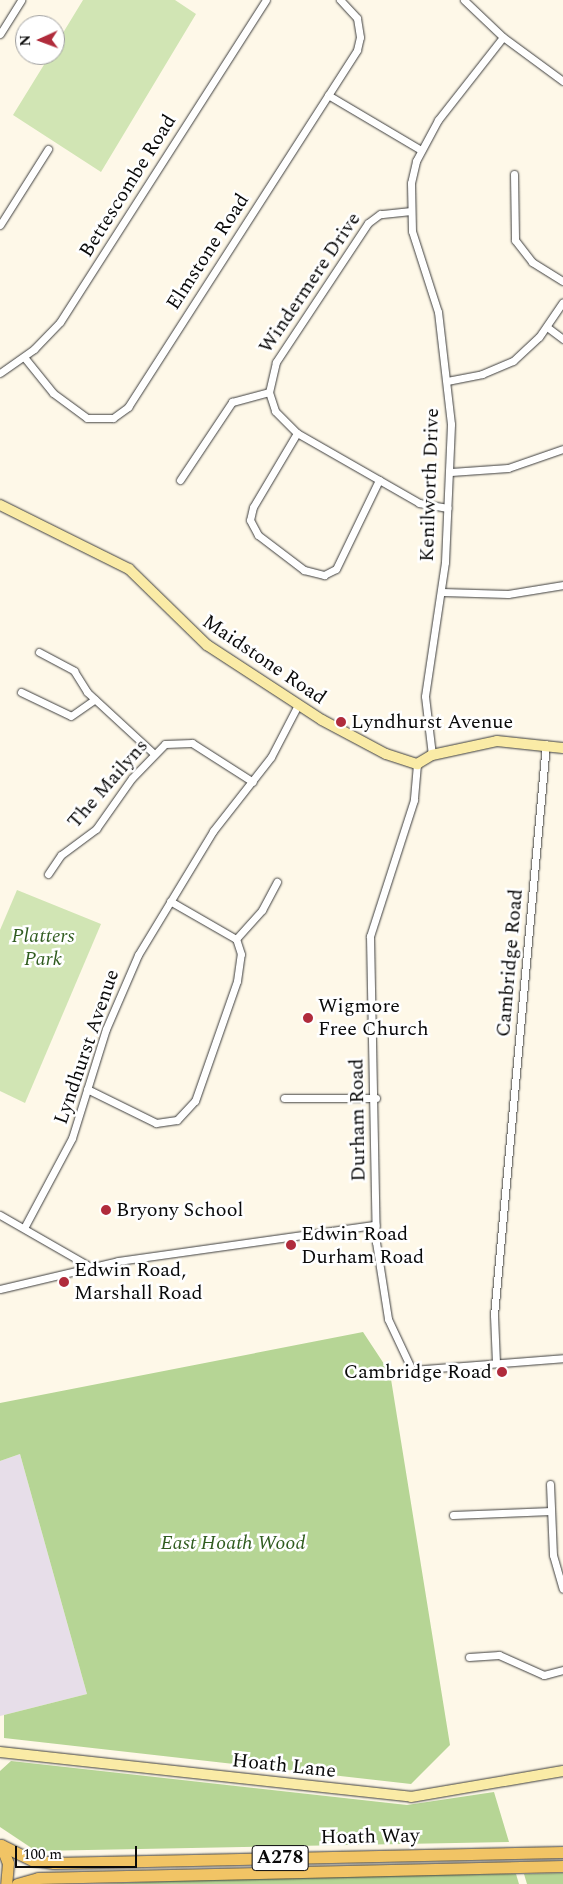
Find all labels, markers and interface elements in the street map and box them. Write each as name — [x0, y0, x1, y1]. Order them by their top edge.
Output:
north arrow — [15, 15, 65, 65]
text: N — [15, 34, 36, 47]
street label: Bettescombe Road — [74, 110, 182, 262]
street label: Elmstone Road — [161, 189, 255, 315]
street label: Windermere Drive — [254, 208, 366, 358]
street label: Kenilworth Drive — [415, 408, 445, 562]
street label: Maidstone Road — [198, 610, 330, 710]
place label: Lyndhurst Avenue — [351, 710, 513, 734]
marker: Lyndhurst Avenue — [335, 716, 347, 728]
street label: The Mailyns — [63, 734, 153, 834]
street label: Cambridge Road — [492, 888, 528, 1038]
park label: Platters Park — [11, 924, 75, 971]
street label: Lyndhurst Avenue — [49, 966, 125, 1128]
place label: Wigmore Free Church — [318, 994, 429, 1041]
marker: Wigmore Free Church — [302, 1012, 314, 1024]
street label: Durham Road — [345, 1058, 371, 1182]
place label: Bryony School — [116, 1198, 243, 1222]
marker: Bryony School — [100, 1204, 112, 1216]
place label: Edwin Road Durham Road — [301, 1222, 424, 1269]
marker: Edwin Road Durham Road — [285, 1239, 297, 1251]
place label: Edwin Road, Marshall Road — [74, 1258, 203, 1305]
marker: Edwin Road, Marshall Road — [58, 1276, 70, 1288]
place label: Cambridge Road — [344, 1360, 492, 1384]
marker: Cambridge Road — [496, 1366, 508, 1378]
park label: East Hoath Wood — [160, 1531, 306, 1555]
street label: Hoath Lane — [231, 1749, 337, 1783]
street label: Hoath Way — [320, 1824, 420, 1850]
scale bar — [18, 1836, 140, 1868]
road number: A278 — [251, 1842, 309, 1875]
text: 100 m — [23, 1843, 62, 1866]

